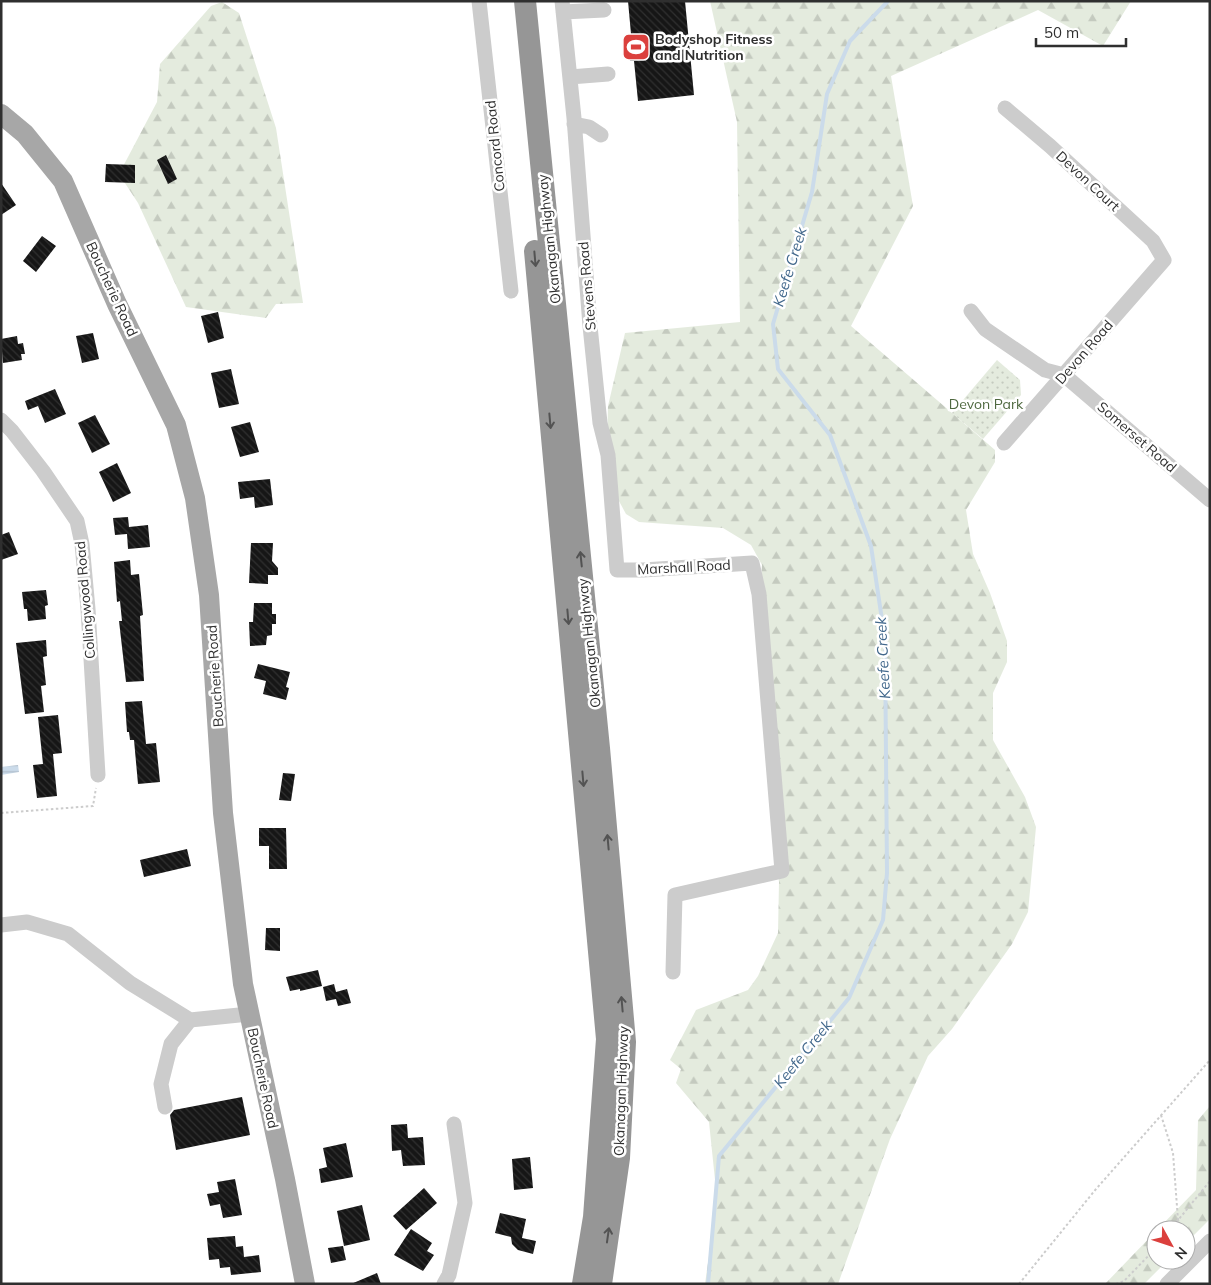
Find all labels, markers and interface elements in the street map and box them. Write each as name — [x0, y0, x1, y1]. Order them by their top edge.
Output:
scale bar — [1036, 15, 1126, 47]
text: 50 m — [1044, 23, 1079, 42]
place label: Bodyshop Fitness and Nutrition — [655, 30, 772, 64]
sports icon: Bodyshop Fitness and Nutrition — [621, 32, 651, 62]
street label: Concord Road — [481, 100, 509, 192]
street label: Devon Court — [1052, 147, 1124, 215]
street label: Okanagan Highway — [533, 173, 565, 305]
water label: Keefe Creek — [768, 224, 811, 309]
street label: Boucherie Road — [82, 239, 142, 339]
street label: Stevens Road — [574, 241, 600, 331]
one-way arrow — [530, 251, 540, 267]
street label: Devon Road — [1051, 316, 1117, 388]
park label: Devon Park — [949, 395, 1024, 413]
street label: Somerset Road — [1094, 398, 1180, 476]
one-way arrow — [545, 412, 555, 428]
street label: Collingwood Road — [71, 540, 99, 660]
one-way arrow — [576, 551, 585, 567]
street label: Marshall Road — [637, 556, 731, 578]
street label: Okanagan Highway — [573, 577, 605, 709]
one-way arrow — [564, 609, 573, 625]
water label: Keefe Creek — [871, 615, 894, 700]
street label: Boucherie Road — [202, 624, 228, 728]
one-way arrow — [578, 771, 588, 787]
one-way arrow — [603, 835, 612, 851]
one-way arrow — [617, 996, 627, 1012]
water label: Keefe Creek — [769, 1015, 837, 1092]
street label: Okanagan Highway — [610, 1025, 632, 1156]
street label: Boucherie Road — [244, 1026, 282, 1130]
north arrow — [1146, 1220, 1196, 1270]
one-way arrow — [603, 1228, 613, 1244]
text: N — [1171, 1244, 1191, 1263]

